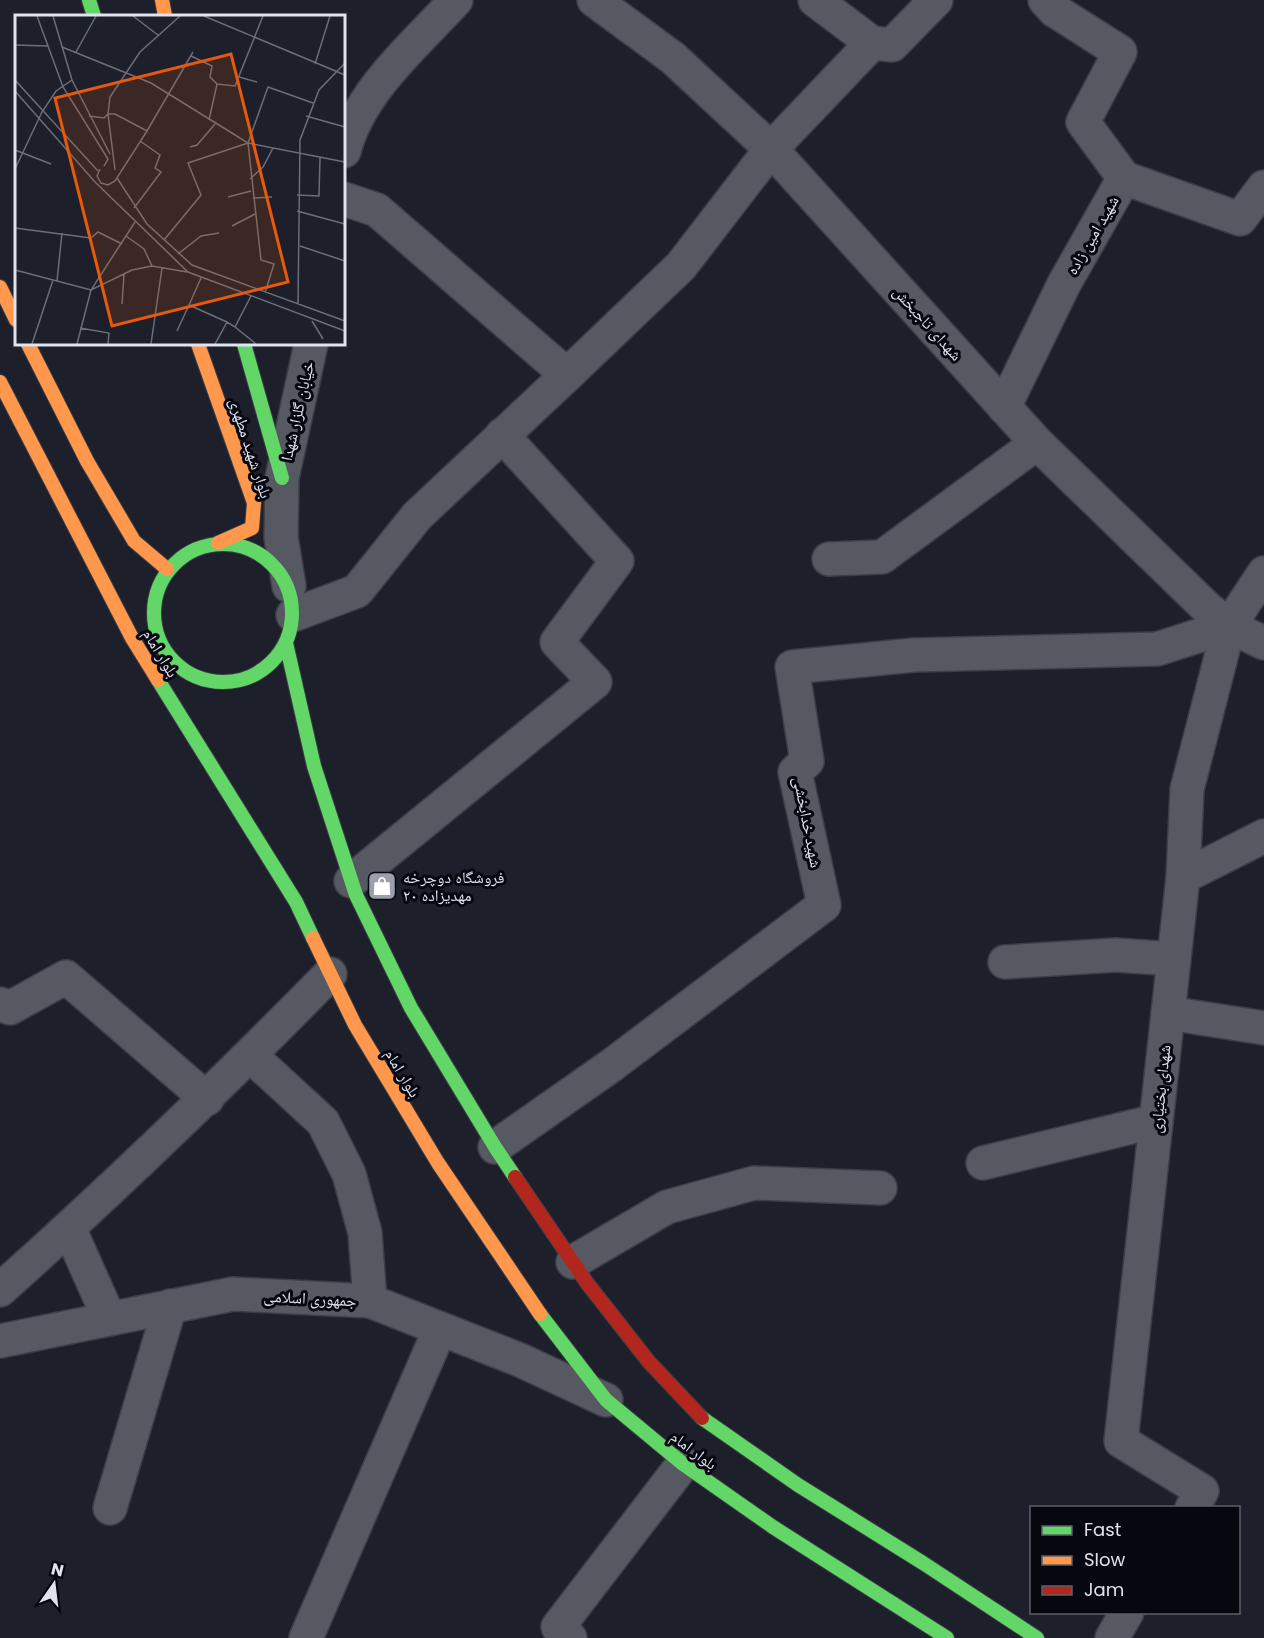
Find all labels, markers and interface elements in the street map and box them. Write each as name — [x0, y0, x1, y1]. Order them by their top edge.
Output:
inset map — [15, 15, 345, 345]
street label: شهید امین زاده — [1061, 191, 1124, 279]
street label: شهدای تاجبخش — [888, 281, 967, 366]
street label: خیابان گلزار شهدا — [275, 359, 320, 463]
street label: بلوار شهید مطهری — [223, 395, 278, 501]
street label: بلوار امام — [137, 625, 184, 682]
street label: شهید خدابخشی — [787, 775, 828, 870]
place label: فروشگاه دوچرخه ۲۰ مهدیزاده — [403, 866, 505, 907]
shop icon: فروشگاه دوچرخه ۲۰ مهدیزاده — [366, 870, 398, 902]
street label: شهدای بختیاری — [1144, 1044, 1177, 1134]
street label: بلوار امام — [379, 1045, 426, 1102]
street label: جمهوری اسلامی — [263, 1285, 357, 1312]
street label: بلوار امام — [666, 1425, 722, 1476]
legend — [1030, 1506, 1240, 1614]
text: Fast — [1084, 1517, 1121, 1542]
text: Slow — [1084, 1547, 1126, 1572]
north arrow — [24, 1554, 84, 1614]
text: N — [49, 1557, 66, 1583]
text: Jam — [1084, 1577, 1124, 1602]

